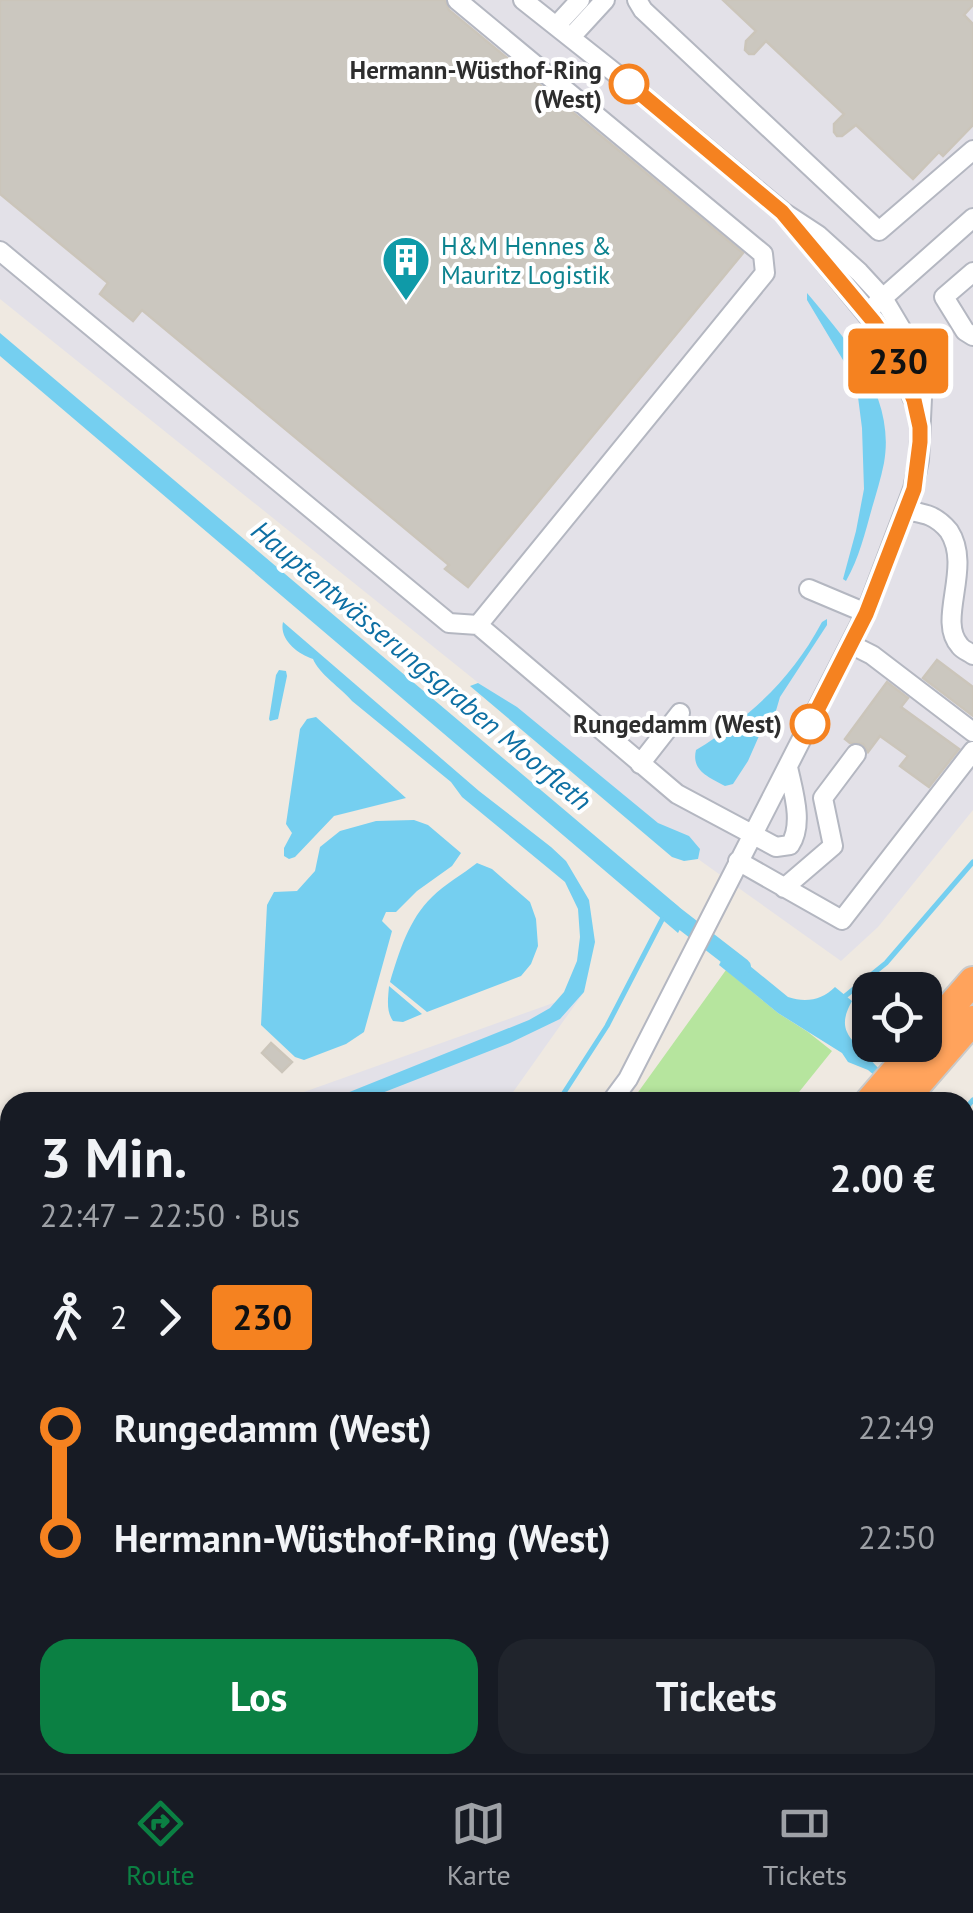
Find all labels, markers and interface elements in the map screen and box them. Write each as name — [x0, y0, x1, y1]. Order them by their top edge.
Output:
place label: Hermann-Wüsthof-Ring (West) — [350, 54, 602, 115]
marker: Hermann-Wüsthof-Ring (West) — [610, 65, 648, 103]
place label: H&M Hennes & Mauritz Logistik — [441, 230, 612, 291]
building icon: H&M Hennes & Mauritz Logistik — [380, 234, 432, 302]
line badge: 230 — [840, 328, 956, 394]
text: 230 — [868, 338, 928, 384]
water label: Hauptentwässerungsgraben Moorfleth — [244, 512, 600, 818]
marker: Rungedamm (West) — [791, 705, 829, 743]
place label: Rungedamm (West) — [573, 708, 782, 740]
map controls — [852, 972, 942, 1062]
button: locate — [852, 972, 942, 1062]
text: 3 Min. — [40, 1121, 187, 1192]
text: 2.00 € — [830, 1153, 935, 1202]
text: 22:47 – 22:50 · Bus — [40, 1194, 300, 1236]
icon: walk — [40, 1290, 95, 1345]
icon: forward — [142, 1290, 197, 1345]
text: 230 — [232, 1294, 292, 1340]
text: 2 — [110, 1296, 127, 1338]
text: Rungedamm (West) — [114, 1403, 432, 1452]
text: 22:49 — [858, 1406, 935, 1448]
text: Hermann-Wüsthof-Ring (West) — [114, 1513, 611, 1562]
text: 22:50 — [858, 1516, 935, 1558]
button: Los — [40, 1639, 478, 1754]
button: Tickets — [498, 1639, 935, 1754]
tab: Route — [126, 1796, 195, 1893]
tab: Karte — [447, 1796, 511, 1893]
tab: Tickets — [763, 1796, 847, 1893]

